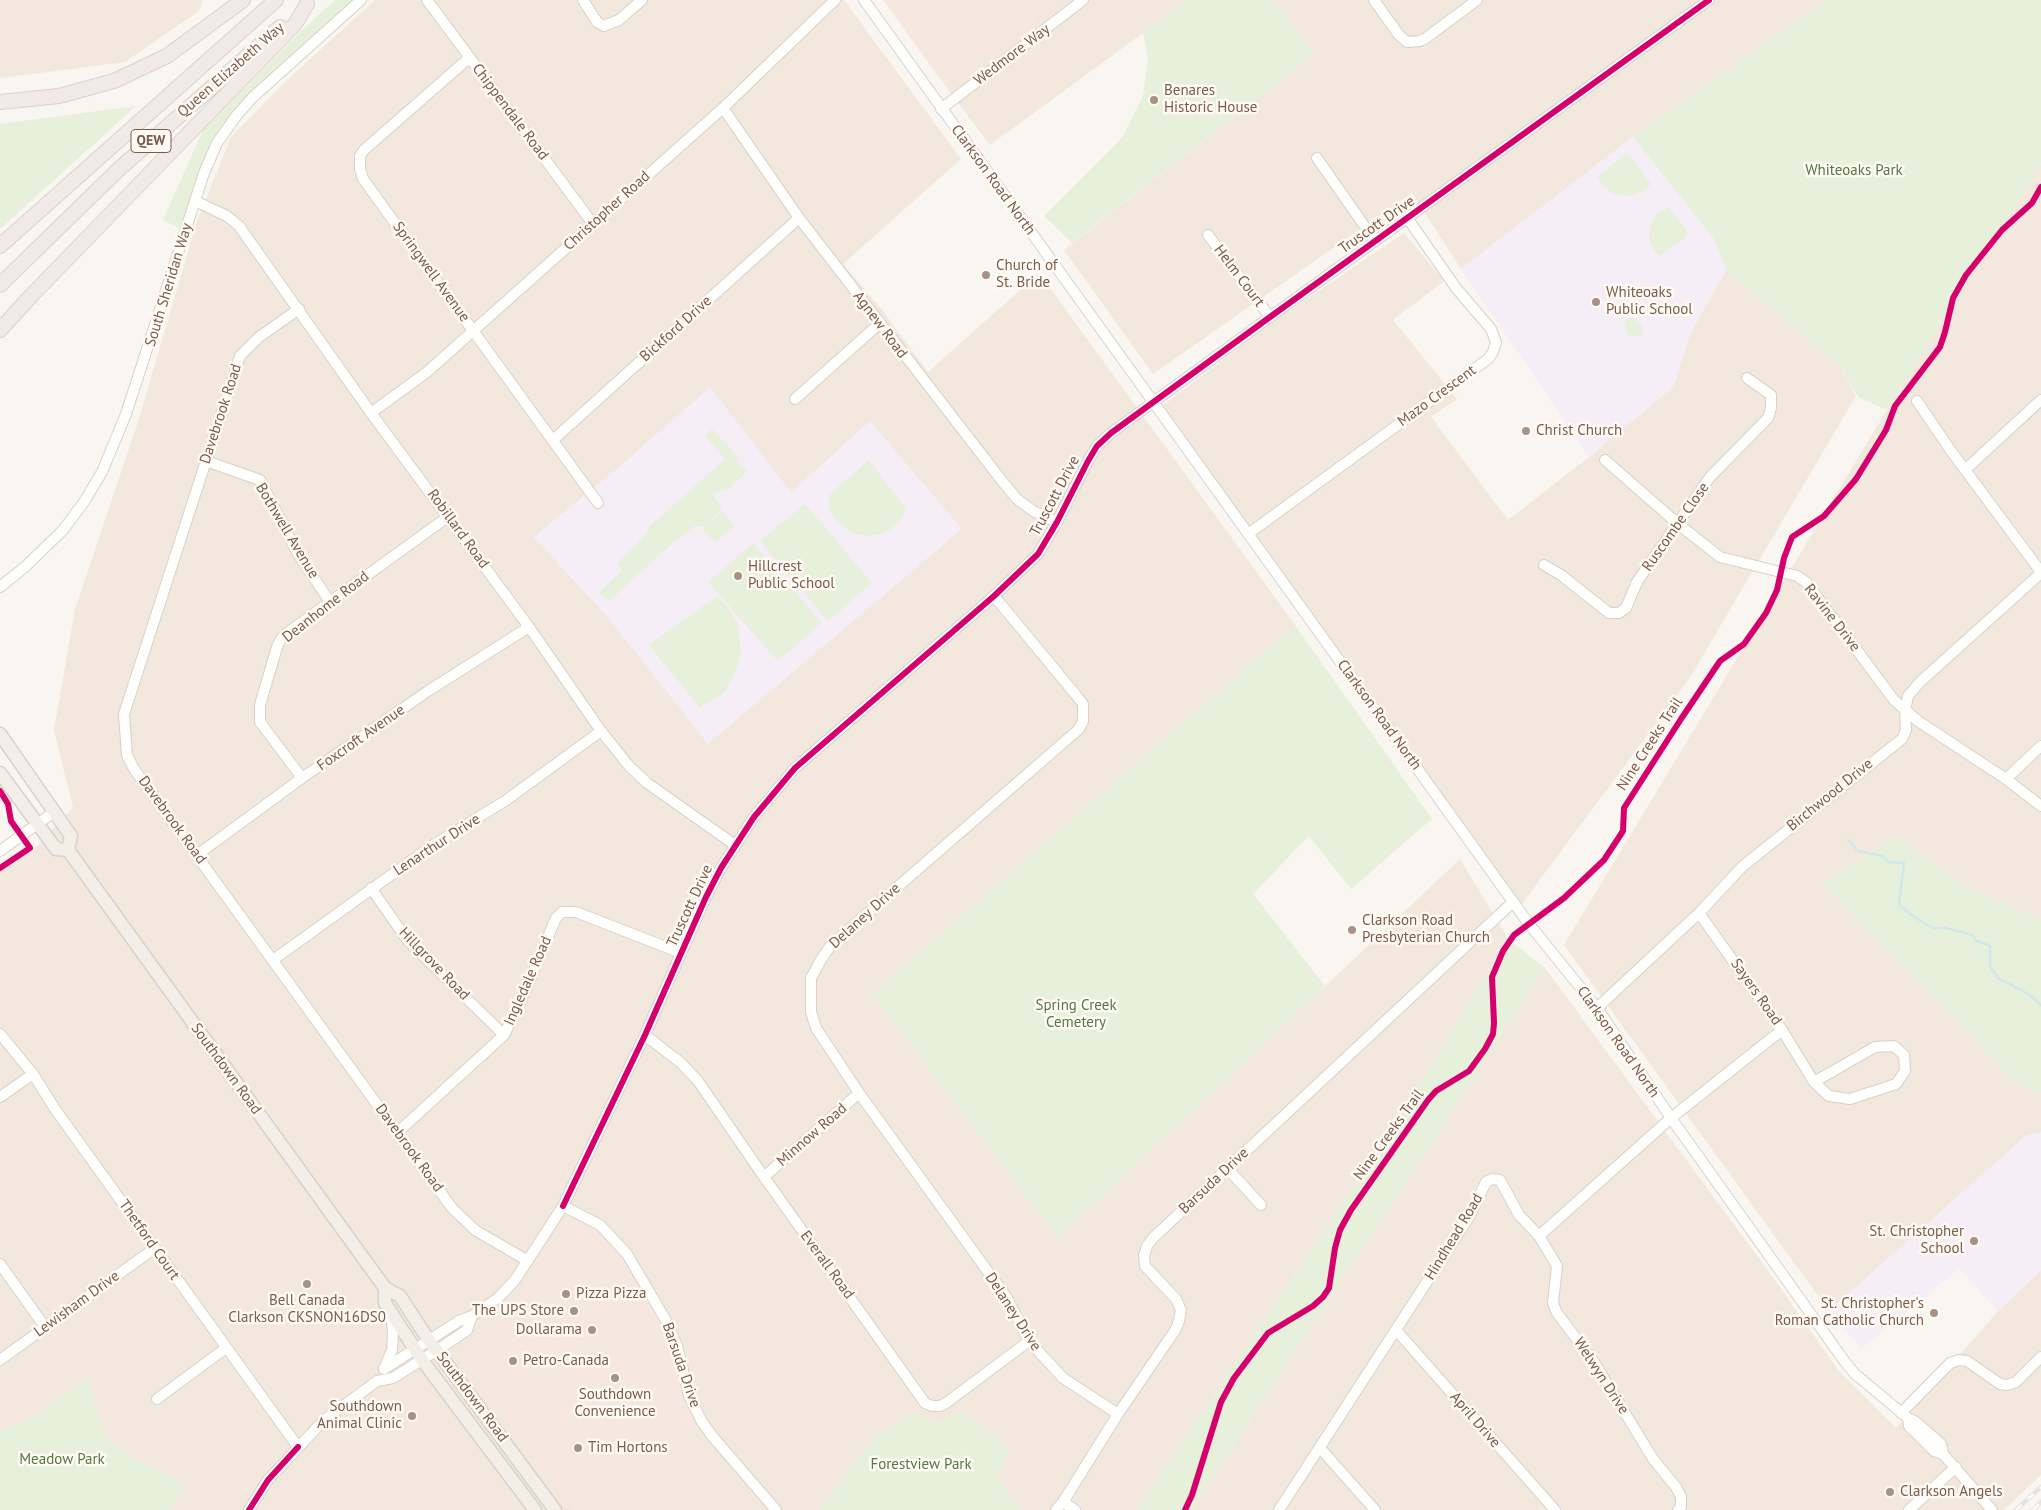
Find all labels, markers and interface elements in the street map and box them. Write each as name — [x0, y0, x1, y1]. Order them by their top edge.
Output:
street label: Queen Elizabeth Way — [174, 19, 288, 121]
street label: Wedmore Way — [970, 21, 1054, 89]
street label: Chippendale Road — [468, 60, 552, 164]
place label: Benares Historic House — [1164, 82, 1257, 117]
marker: Benares Historic House — [1148, 94, 1160, 106]
street label: Clarkson Road North — [947, 121, 1039, 239]
road number: QEW — [131, 130, 171, 152]
park label: Whiteoaks Park — [1805, 162, 1903, 180]
street label: Christopher Road — [560, 168, 654, 254]
street label: Truscott Drive — [1336, 192, 1418, 258]
street label: Springwell Avenue — [389, 218, 473, 326]
street label: South Sheridan Way — [142, 221, 196, 349]
street label: Helm Court — [1210, 241, 1268, 311]
place label: Church of St. Bride — [996, 257, 1058, 292]
marker: Church of St. Bride — [980, 269, 992, 281]
place label: Whiteoaks Public School — [1606, 284, 1693, 319]
street label: Agnew Road — [849, 288, 911, 362]
street label: Bickford Drive — [636, 292, 716, 366]
marker: Whiteoaks Public School — [1590, 296, 1602, 308]
street label: Davebrook Road — [196, 362, 246, 466]
street label: Mazo Crescent — [1394, 362, 1480, 430]
place label: Christ Church — [1536, 422, 1622, 440]
marker: Christ Church — [1520, 425, 1532, 437]
street label: Truscott Drive — [1026, 453, 1084, 539]
street label: Ruscombe Close — [1639, 479, 1713, 575]
street label: Bothwell Avenue — [251, 480, 323, 582]
street label: Robillard Road — [423, 486, 493, 572]
place label: Hillcrest Public School — [748, 558, 835, 593]
street label: Deanhome Road — [279, 568, 373, 646]
marker: Hillcrest Public School — [732, 570, 744, 582]
street label: Ravine Drive — [1800, 581, 1864, 655]
street label: Clarkson Road North — [1333, 656, 1425, 774]
street label: Nine Creeks Trail — [1613, 694, 1687, 794]
street label: Foxcroft Avenue — [314, 701, 408, 775]
street label: Birchwood Drive — [1783, 755, 1877, 835]
street label: Davebrook Road — [134, 773, 210, 867]
street label: Lenarthur Drive — [390, 810, 484, 880]
street label: Truscott Drive — [663, 862, 717, 950]
street label: Delaney Drive — [826, 879, 904, 953]
place label: Clarkson Road Presbyterian Church — [1362, 912, 1490, 947]
street label: Hillgrove Road — [395, 924, 473, 1004]
marker: Clarkson Road Presbyterian Church — [1346, 924, 1358, 936]
street label: Ingledale Road — [500, 934, 556, 1028]
street label: Sayers Road — [1727, 955, 1785, 1029]
street label: Clarkson Road North — [1573, 983, 1663, 1101]
park label: Spring Creek Cemetery — [1035, 997, 1117, 1032]
street label: Southdown Road — [187, 1020, 265, 1118]
street label: Nine Creeks Trail — [1350, 1086, 1428, 1184]
street label: Minnow Road — [773, 1100, 851, 1170]
street label: Davebrook Road — [371, 1101, 447, 1195]
street label: Barsuda Drive — [1175, 1144, 1253, 1218]
street label: Hindhead Road — [1421, 1191, 1487, 1283]
street label: Thetford Court — [115, 1196, 183, 1284]
place label: St. Christopher School — [1869, 1223, 1964, 1258]
street label: Everall Road — [796, 1227, 858, 1303]
marker: St. Christopher School — [1968, 1235, 1980, 1247]
street label: Lewisham Drive — [31, 1267, 123, 1341]
street label: Delaney Drive — [981, 1270, 1045, 1354]
marker: Bell Canada Clarkson CKSNON16DS0 — [301, 1278, 313, 1290]
place label: Pizza Pizza — [576, 1285, 647, 1303]
marker: Pizza Pizza — [560, 1288, 572, 1300]
place label: Bell Canada Clarkson CKSNON16DS0 — [228, 1292, 386, 1327]
place label: St. Christopher's Roman Catholic Church — [1775, 1295, 1924, 1330]
place label: The UPS Store — [472, 1302, 564, 1320]
marker: The UPS Store — [568, 1305, 580, 1317]
marker: St. Christopher's Roman Catholic Church — [1928, 1307, 1940, 1319]
street label: Barsuda Drive — [658, 1320, 704, 1410]
place label: Dollarama — [516, 1321, 582, 1339]
marker: Dollarama — [586, 1324, 598, 1336]
street label: Welwyn Drive — [1570, 1334, 1632, 1418]
street label: Southdown Road — [432, 1348, 512, 1446]
place label: Petro-Canada — [523, 1352, 609, 1370]
marker: Petro-Canada — [507, 1355, 519, 1367]
marker: Southdown Convenience — [609, 1372, 621, 1384]
place label: Southdown Convenience — [574, 1386, 656, 1421]
street label: April Drive — [1446, 1388, 1504, 1452]
place label: Southdown Animal Clinic — [317, 1398, 402, 1433]
marker: Southdown Animal Clinic — [406, 1410, 418, 1422]
place label: Tim Hortons — [588, 1439, 668, 1457]
marker: Tim Hortons — [572, 1442, 584, 1454]
park label: Meadow Park — [19, 1451, 105, 1469]
park label: Forestview Park — [870, 1456, 972, 1474]
place label: Clarkson Angels — [1900, 1483, 2003, 1501]
marker: Clarkson Angels — [1884, 1486, 1896, 1498]

